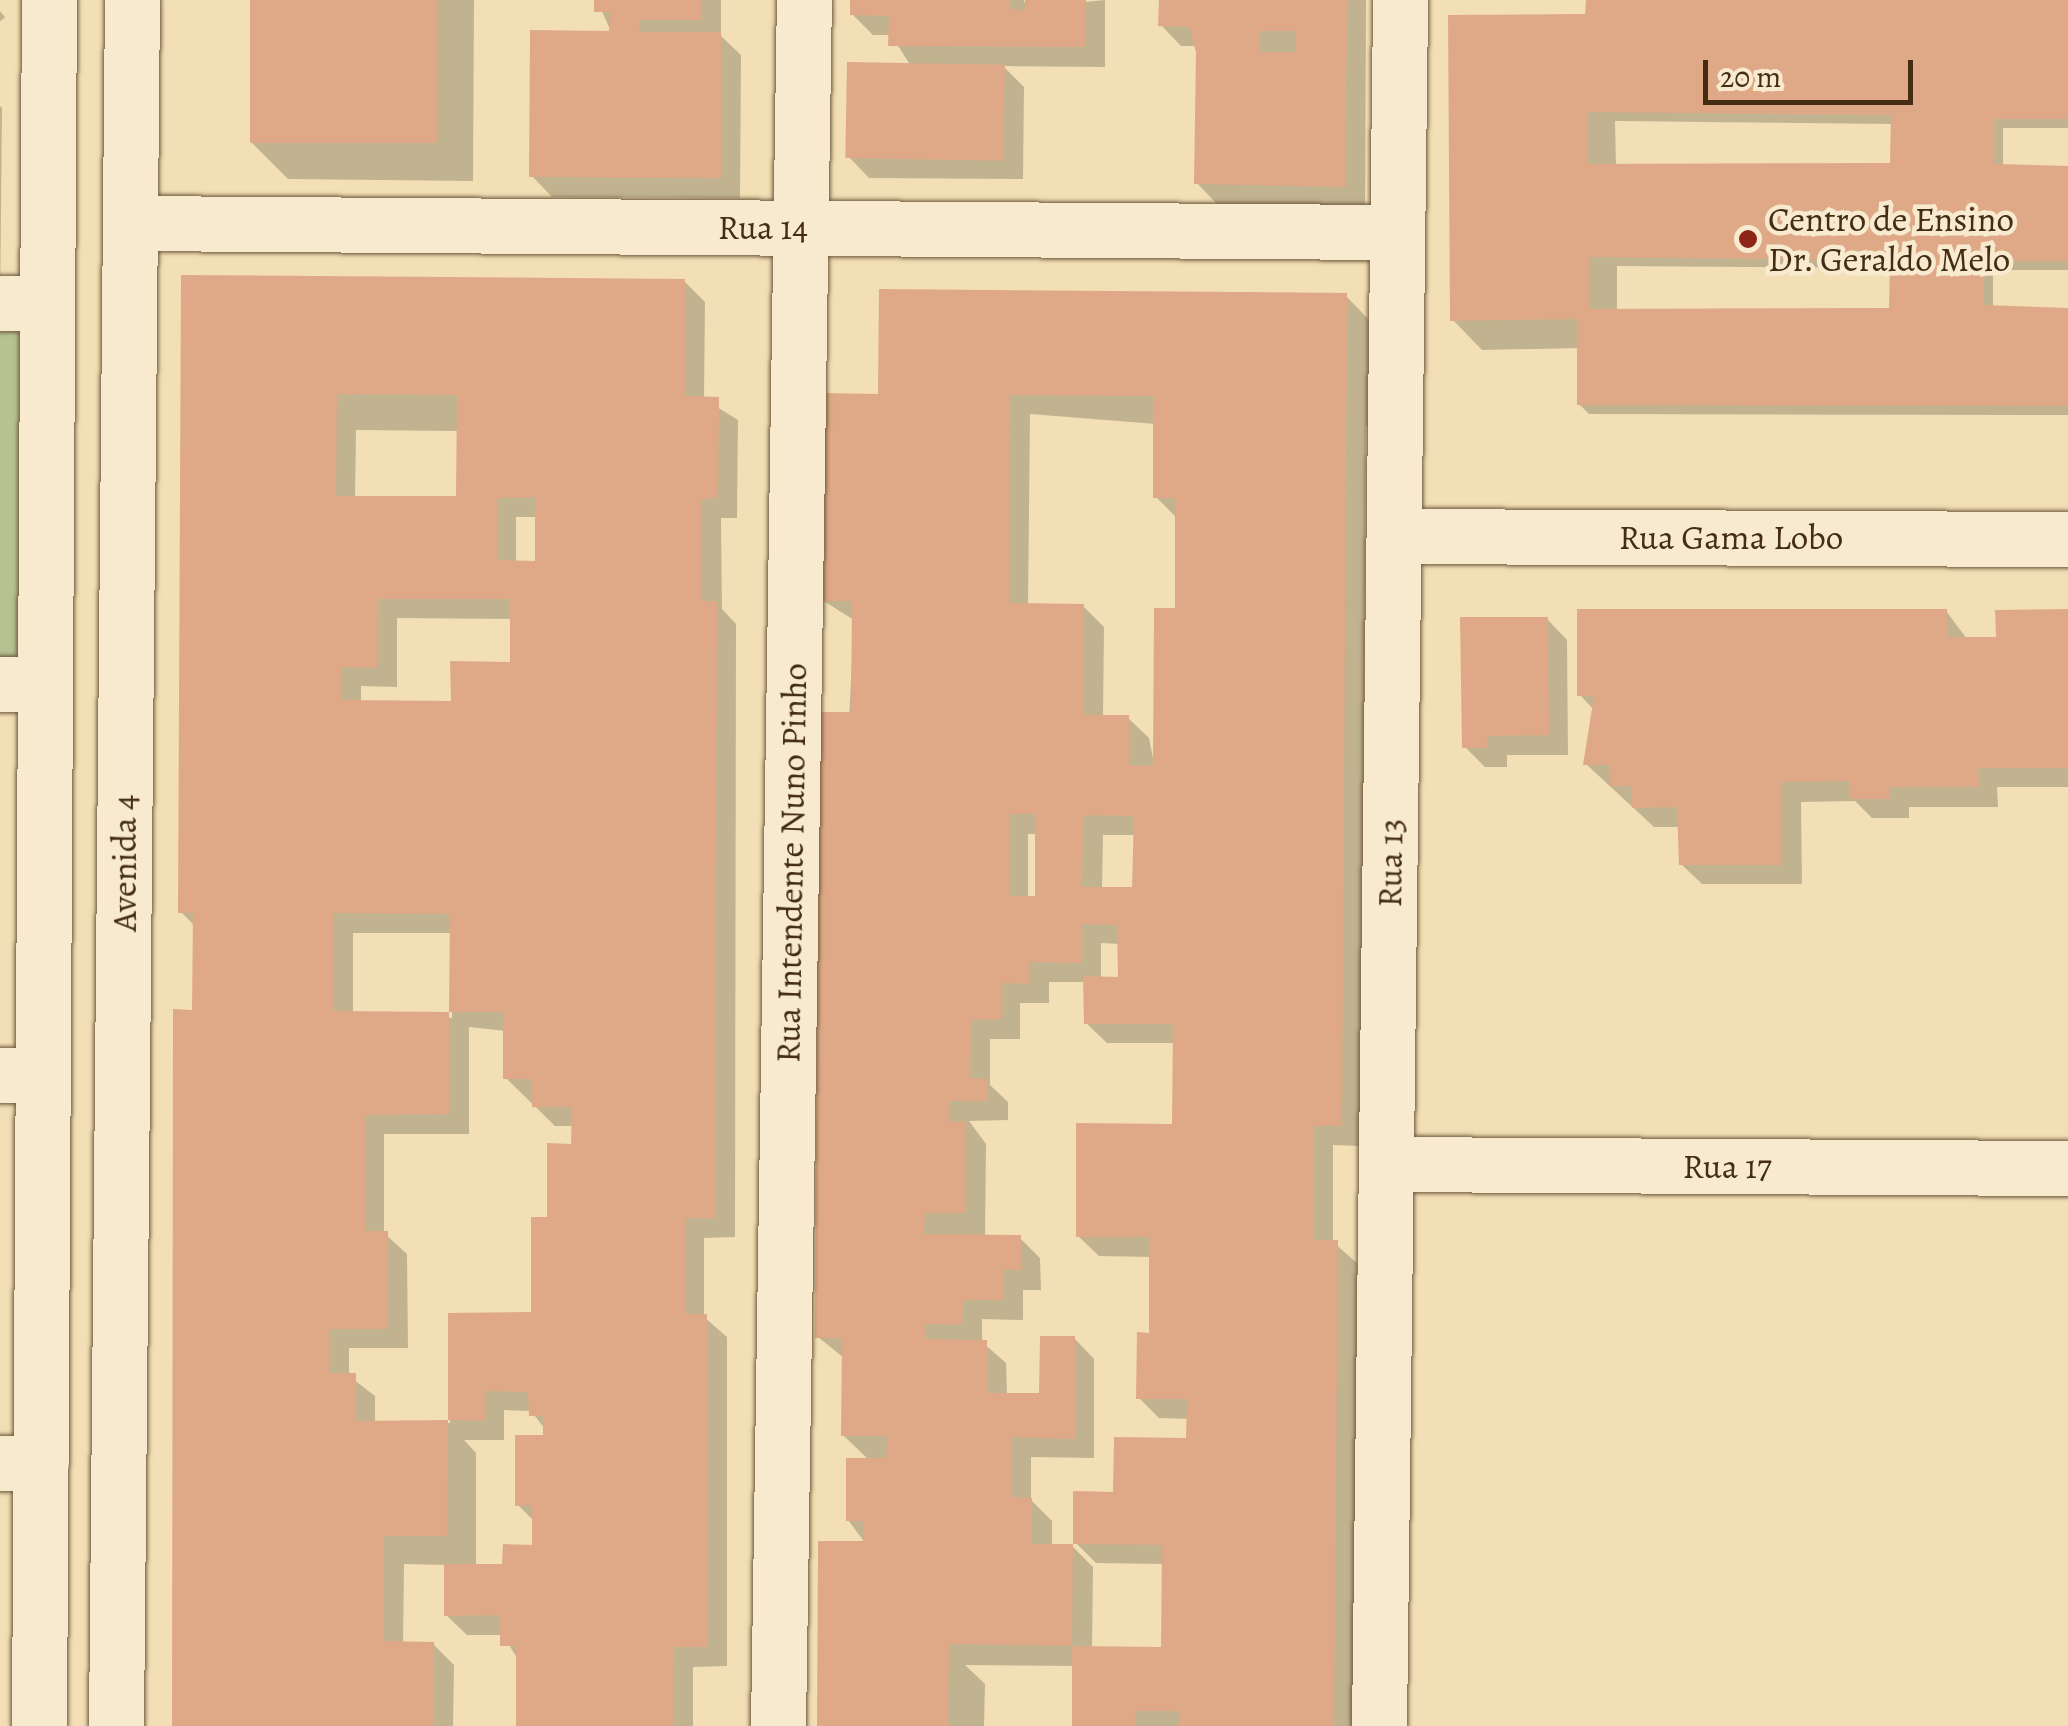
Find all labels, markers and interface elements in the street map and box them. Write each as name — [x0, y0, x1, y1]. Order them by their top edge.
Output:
scale bar — [1708, 40, 1918, 102]
text: 20 m — [1720, 57, 1781, 97]
place label: Centro de Ensino Dr. Geraldo Melo — [1768, 198, 2014, 280]
street label: Rua 14 — [718, 206, 808, 248]
marker: Centro de Ensino Dr. Geraldo Melo — [1737, 228, 1759, 250]
street label: Rua Gama Lobo — [1619, 516, 1843, 558]
street label: Rua Intendente Nuno Pinho — [767, 663, 815, 1063]
street label: Avenida 4 — [103, 794, 145, 932]
street label: Rua 13 — [1368, 818, 1412, 908]
street label: Rua 17 — [1682, 1145, 1772, 1187]

